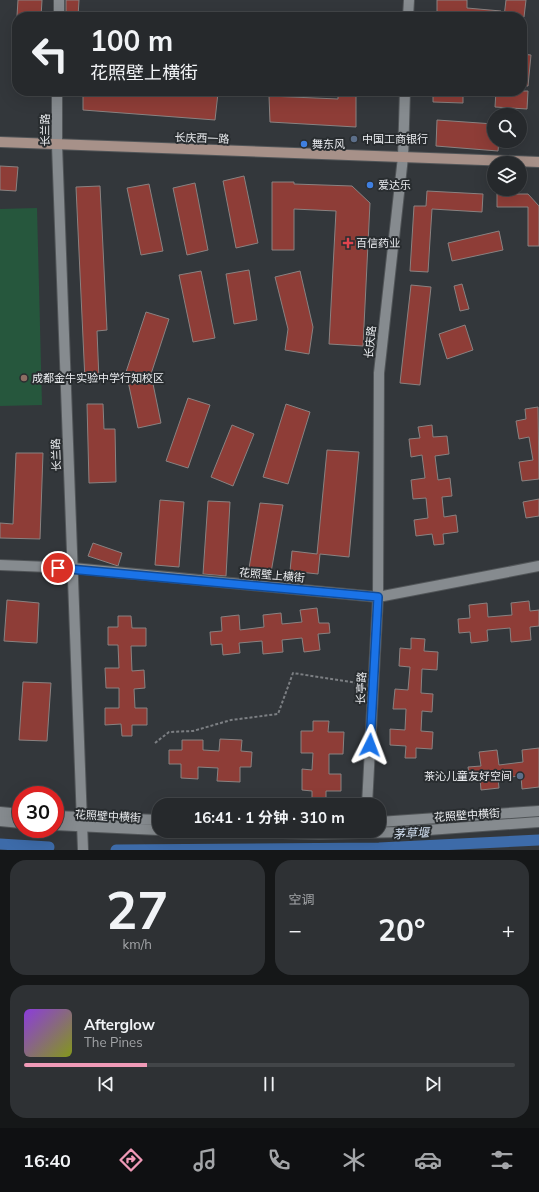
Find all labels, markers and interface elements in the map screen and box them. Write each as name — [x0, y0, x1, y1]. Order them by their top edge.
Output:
text: 100 m — [90, 23, 173, 58]
icon: left — [24, 28, 76, 80]
text: 花照壁上横街 — [90, 61, 198, 84]
map controls — [487, 108, 527, 196]
button: search — [487, 108, 527, 148]
street label: 长兰路 — [38, 114, 52, 147]
street label: 长庆西一路 — [174, 130, 230, 146]
place label: 中国工商银行 — [362, 132, 428, 146]
marker: 中国工商银行 — [349, 134, 359, 144]
place label: 舞东风 — [312, 137, 345, 151]
marker: 舞东风 — [299, 139, 309, 149]
button: layers — [487, 156, 527, 196]
place label: 爱达乐 — [378, 178, 411, 192]
marker: 爱达乐 — [365, 180, 375, 190]
place label: 百信药业 — [356, 236, 400, 250]
marker: 百信药业 — [343, 238, 353, 248]
street label: 长庆路 — [361, 325, 379, 359]
place label: 成都金牛实验中学行知校区 — [32, 371, 164, 385]
marker: 成都金牛实验中学行知校区 — [19, 373, 29, 383]
street label: 长兰路 — [48, 438, 64, 472]
pin — [41, 551, 75, 585]
icon: arrive — [47, 557, 69, 579]
street label: 花照壁上横街 — [239, 565, 305, 585]
street label: 长亭路 — [353, 671, 369, 705]
position arrow — [349, 724, 391, 766]
place label: 茶沁儿童友好空间 — [424, 769, 512, 783]
marker: 茶沁儿童友好空间 — [515, 771, 525, 781]
speed limit sign: 30 — [12, 786, 64, 838]
street label: 花照壁中横街 — [434, 806, 500, 824]
street label: 花照壁中横街 — [75, 807, 141, 825]
text: 16:41 · 1 分钟 · 310 m — [193, 808, 345, 827]
water label: 茅草堰 — [393, 824, 431, 841]
text: 27 — [106, 877, 168, 942]
text: 空调 — [289, 891, 315, 907]
text: 20° — [378, 911, 425, 949]
text: − — [289, 916, 302, 944]
text: + — [502, 916, 515, 944]
text: km/h — [123, 936, 152, 952]
text: Afterglow — [84, 1015, 155, 1034]
text: The Pines — [84, 1034, 143, 1050]
icon: previous — [95, 1073, 117, 1095]
icon: pause — [258, 1073, 280, 1095]
icon: next — [422, 1073, 444, 1095]
icon: directions — [117, 1146, 145, 1174]
icon: music — [191, 1146, 219, 1174]
icon: phone — [265, 1146, 293, 1174]
icon: climate — [340, 1146, 368, 1174]
icon: car — [414, 1146, 442, 1174]
icon: filters — [488, 1146, 516, 1174]
text: 16:40 — [23, 1149, 71, 1172]

